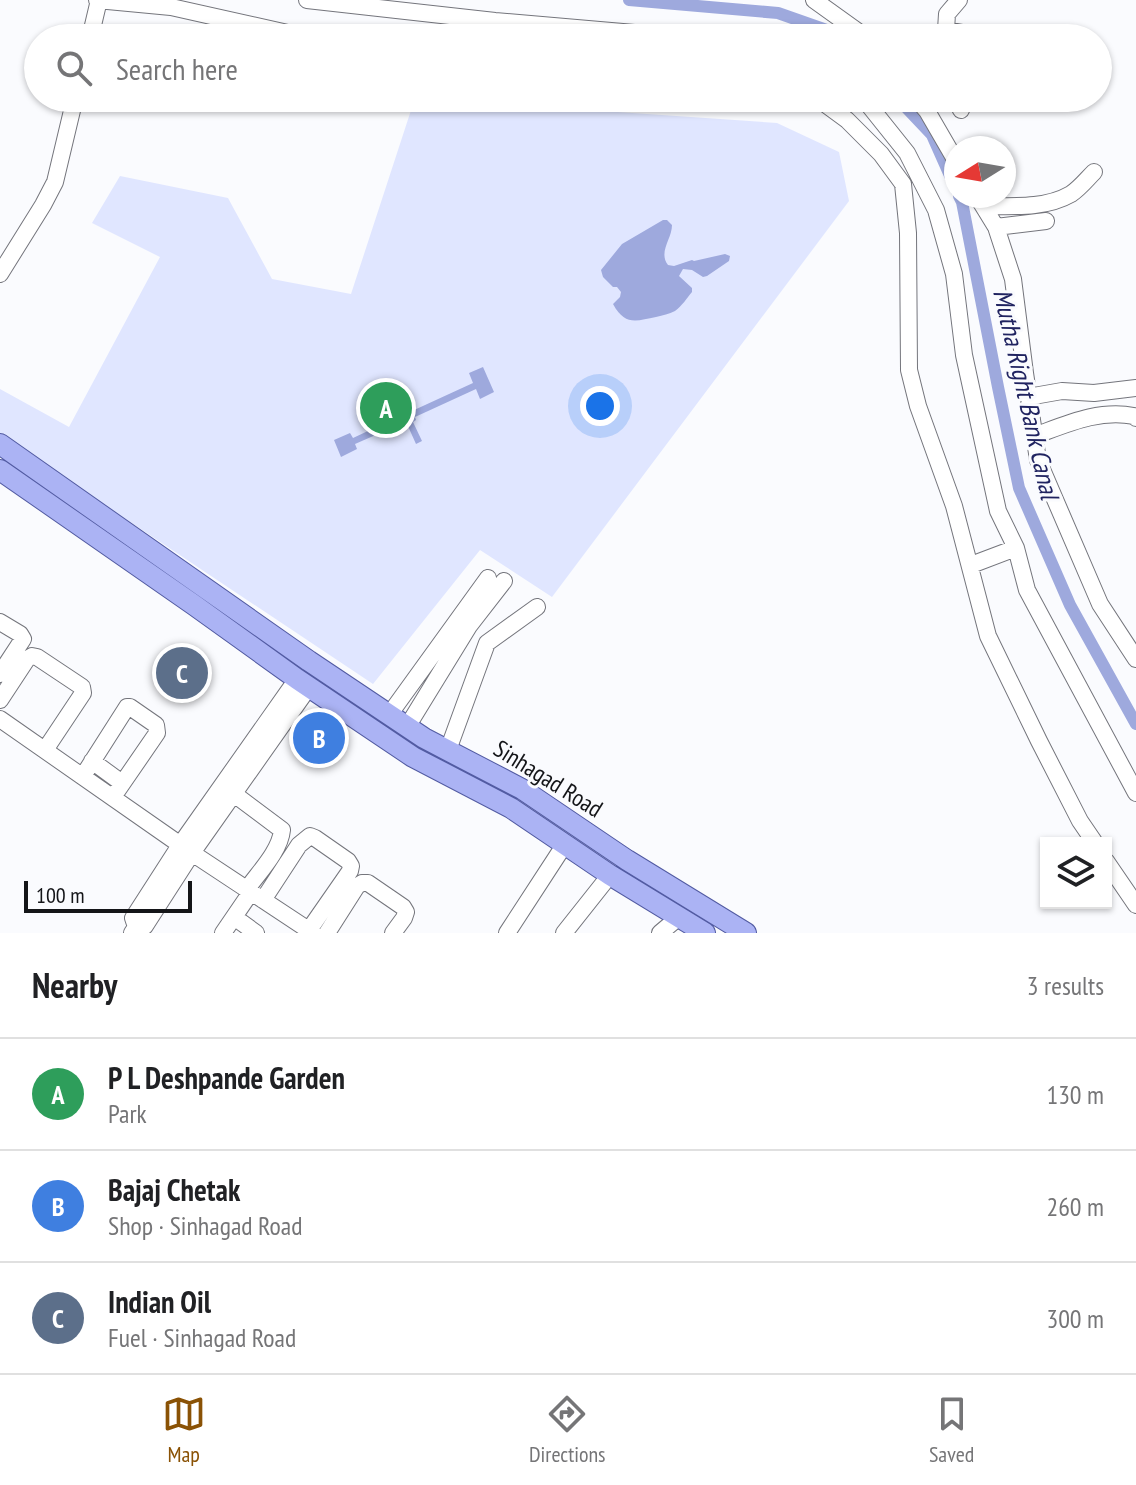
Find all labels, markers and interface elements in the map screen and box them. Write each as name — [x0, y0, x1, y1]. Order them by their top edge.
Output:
search box — [24, 24, 1112, 112]
icon: search — [52, 46, 96, 90]
text: Search here — [116, 49, 238, 88]
north arrow — [944, 136, 1016, 208]
water label: Mutha Right Bank Canal — [986, 286, 1067, 505]
pin: A — [360, 378, 412, 438]
your location — [580, 386, 620, 426]
pin: C — [156, 643, 208, 703]
pin: B — [293, 708, 345, 768]
street label: Sinhagad Road — [488, 733, 608, 824]
map controls — [1040, 837, 1112, 909]
button: layers — [1040, 837, 1112, 909]
scale bar — [24, 877, 192, 913]
text: 100 m — [36, 881, 85, 909]
text: Nearby — [32, 963, 117, 1007]
text: 3 results — [1027, 969, 1104, 1002]
text: P L Deshpande Garden — [108, 1058, 345, 1097]
text: A — [51, 1078, 65, 1111]
text: 130 m — [1046, 1078, 1104, 1111]
text: Park — [108, 1097, 147, 1130]
text: Bajaj Chetak — [108, 1170, 240, 1209]
text: B — [52, 1190, 64, 1223]
text: 260 m — [1046, 1190, 1104, 1223]
text: Shop · Sinhagad Road — [108, 1209, 302, 1242]
text: Indian Oil — [108, 1282, 211, 1321]
text: C — [52, 1302, 64, 1335]
text: 300 m — [1046, 1302, 1104, 1335]
text: Fuel · Sinhagad Road — [108, 1321, 296, 1354]
tab: Map — [162, 1392, 206, 1468]
tab: Directions — [529, 1392, 606, 1468]
tab: Saved — [929, 1392, 974, 1468]

